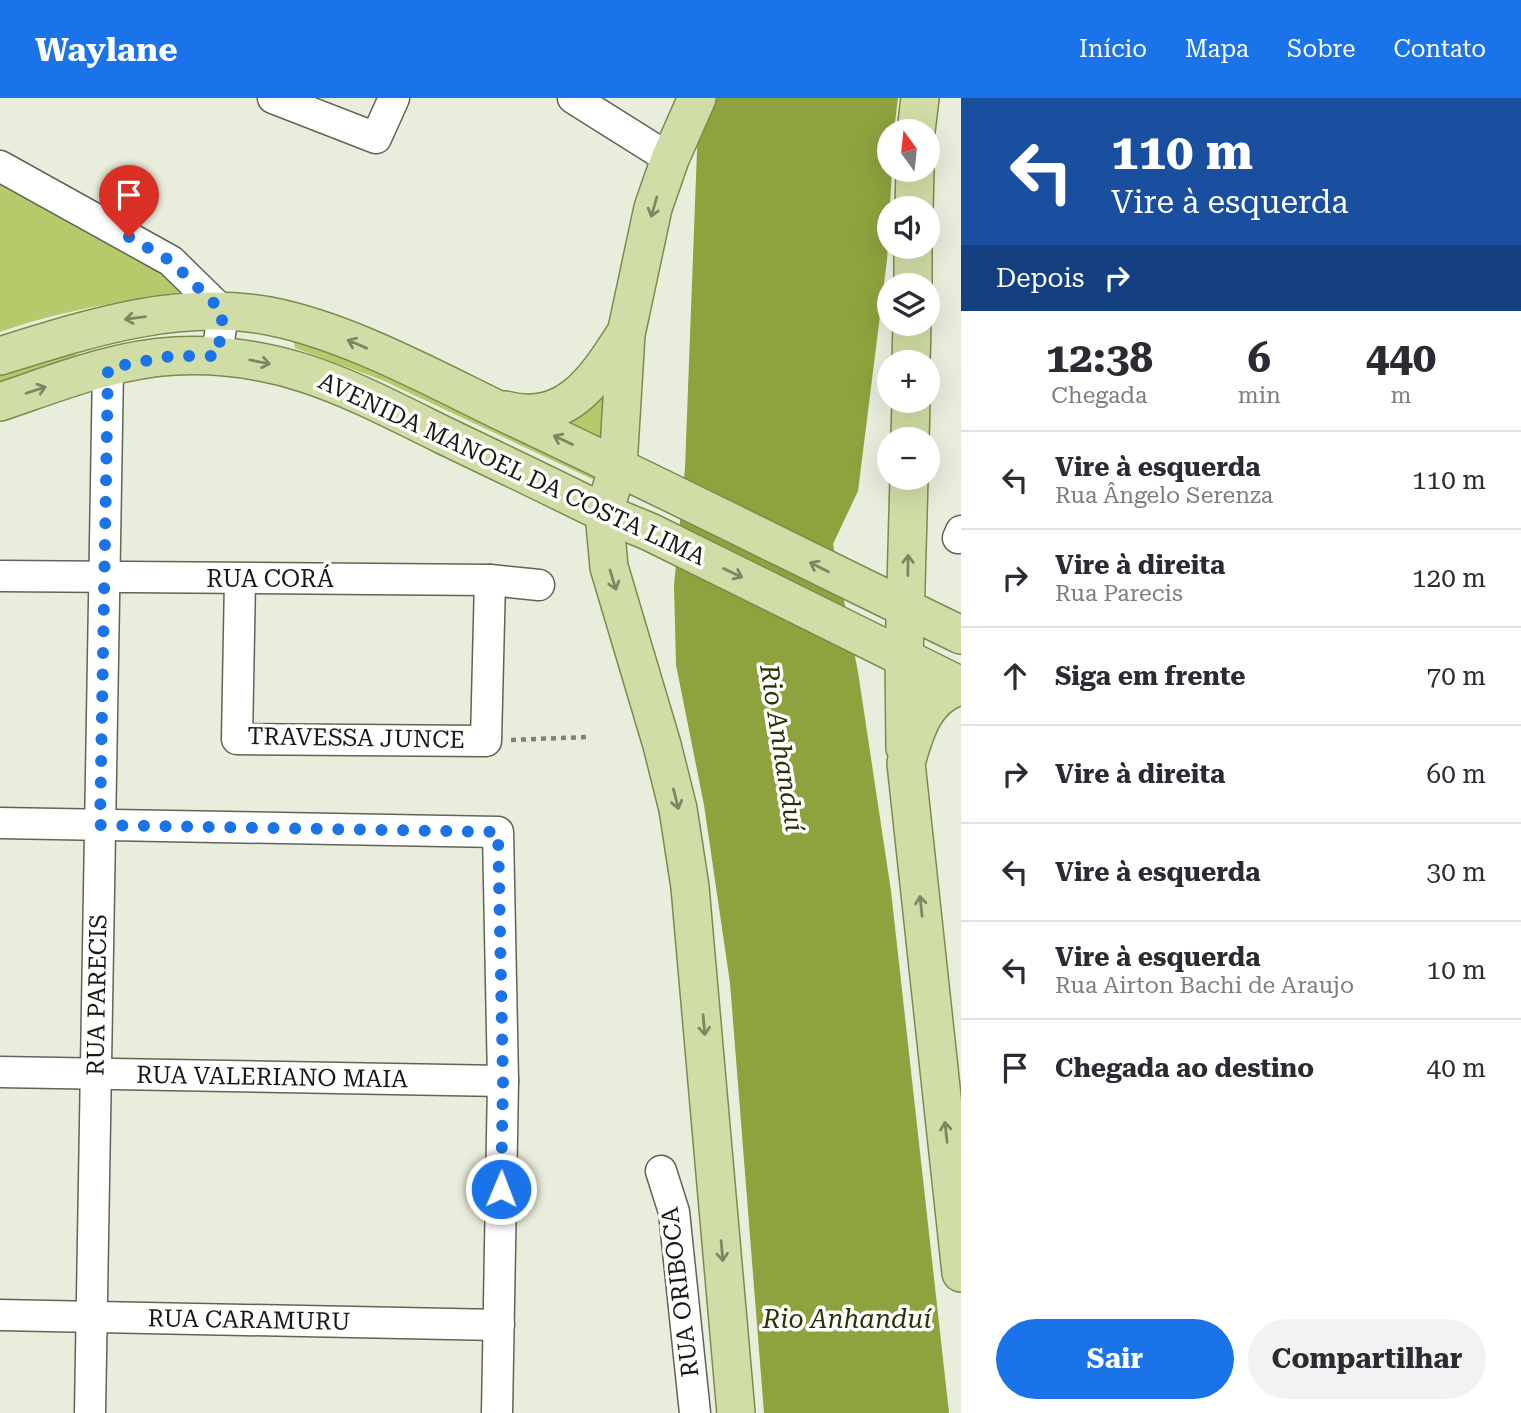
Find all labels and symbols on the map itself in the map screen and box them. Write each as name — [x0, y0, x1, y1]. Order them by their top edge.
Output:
north arrow — [877, 119, 940, 182]
pin — [99, 165, 159, 237]
one-way arrow — [647, 196, 660, 218]
one-way arrow — [124, 312, 146, 325]
one-way arrow — [347, 337, 368, 350]
one-way arrow — [248, 355, 271, 369]
street label: AVENIDA MANOEL DA COSTA LIMA — [314, 367, 710, 571]
one-way arrow — [25, 382, 47, 395]
one-way arrow — [553, 433, 574, 446]
one-way arrow — [901, 554, 915, 577]
one-way arrow — [809, 559, 830, 573]
street label: RUA CORÁ — [206, 564, 334, 593]
one-way arrow — [722, 566, 743, 580]
one-way arrow — [607, 569, 620, 591]
water label: Rio Anhanduí — [754, 661, 810, 835]
street label: TRAVESSA JUNCE — [247, 722, 465, 754]
one-way arrow — [669, 787, 683, 810]
one-way arrow — [914, 895, 927, 918]
street label: RUA PARECIS — [82, 914, 112, 1076]
one-way arrow — [698, 1013, 711, 1035]
street label: RUA VALERIANO MAIA — [136, 1061, 408, 1093]
one-way arrow — [939, 1122, 952, 1144]
position arrow — [464, 1152, 538, 1226]
street label: RUA ORIBOCA — [656, 1205, 704, 1379]
one-way arrow — [716, 1240, 729, 1262]
street label: RUA CARAMURU — [147, 1304, 351, 1336]
water label: Rio Anhanduí — [762, 1304, 932, 1334]

